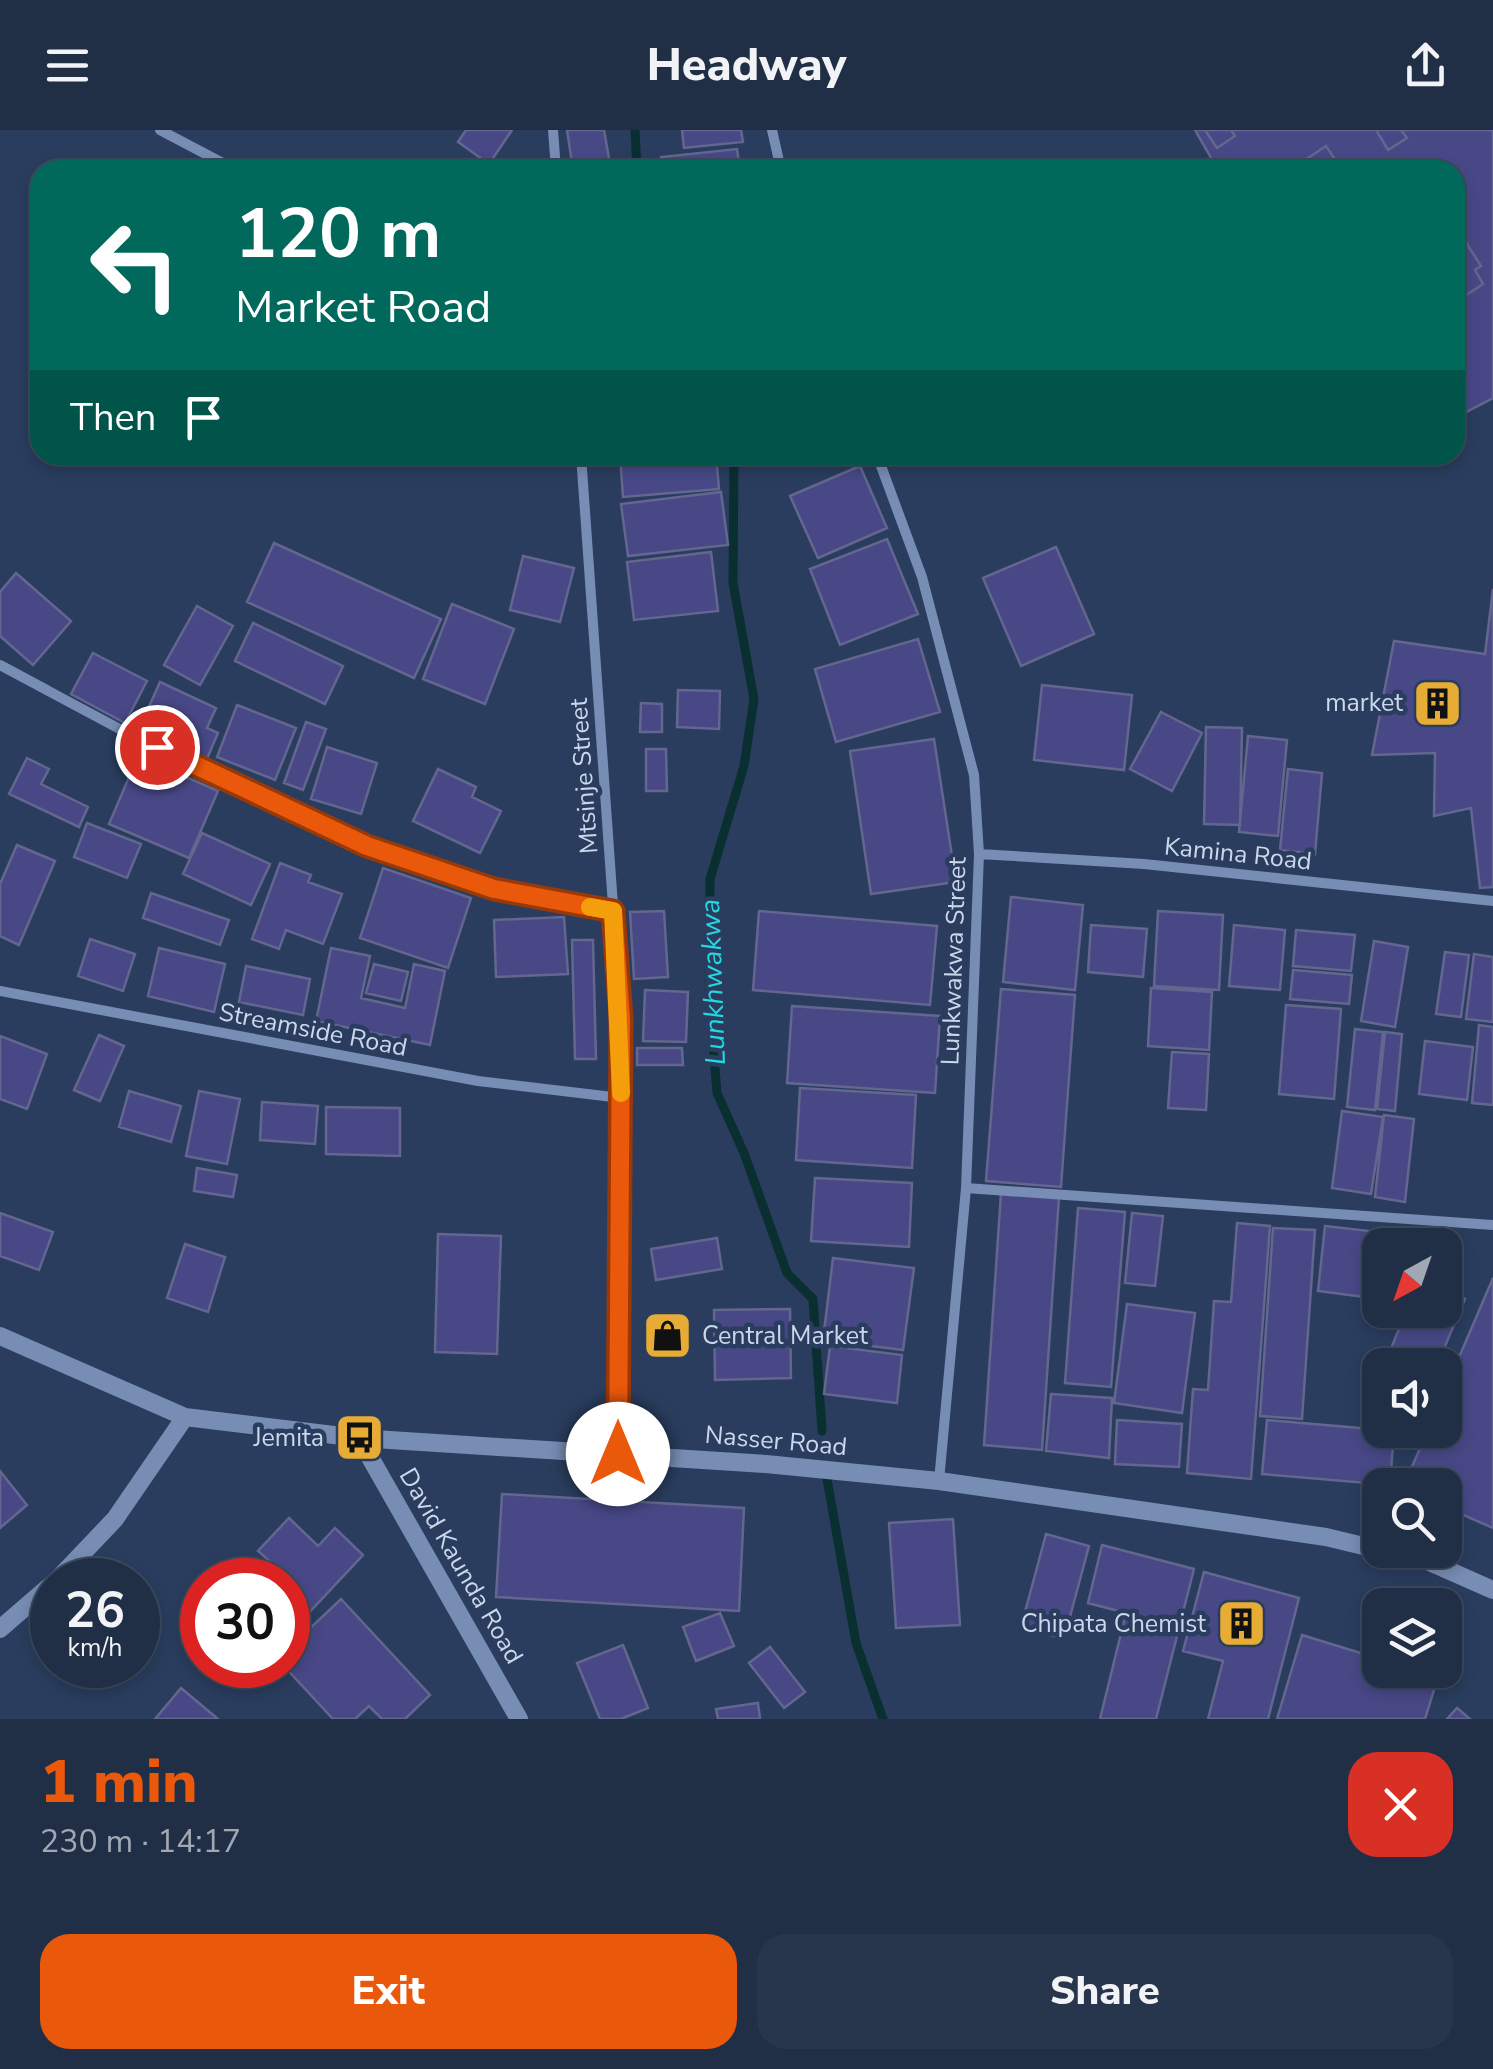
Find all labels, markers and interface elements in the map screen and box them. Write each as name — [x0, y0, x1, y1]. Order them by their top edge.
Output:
text: Headway — [647, 35, 846, 96]
icon: menu — [40, 38, 95, 93]
icon: share — [1398, 38, 1453, 93]
text: 120 m — [235, 186, 441, 282]
icon: left — [70, 200, 200, 330]
text: Market Road — [235, 277, 491, 338]
icon: arrive — [176, 390, 231, 445]
text: Then — [70, 392, 156, 443]
building icon: market — [1412, 677, 1464, 729]
place label: market — [1325, 686, 1403, 720]
street label: Mtsinje Street — [562, 697, 606, 855]
pin — [115, 705, 200, 790]
icon: arrive — [130, 720, 185, 775]
street label: Kamina Road — [1163, 829, 1313, 879]
street label: Lunkwakwa Street — [933, 856, 975, 1066]
water label: Lunkhwakwa — [691, 898, 735, 1066]
street label: Streamside Road — [216, 995, 410, 1065]
north arrow — [1362, 1228, 1462, 1328]
map controls — [1362, 1228, 1462, 1688]
shop icon: Central Market — [641, 1310, 693, 1362]
place label: Central Market — [702, 1319, 868, 1353]
button: sound — [1362, 1348, 1462, 1448]
position arrow — [566, 1402, 670, 1506]
bus stop icon: Jemita — [333, 1412, 385, 1464]
street label: Nasser Road — [703, 1418, 849, 1464]
place label: Jemita — [252, 1421, 324, 1455]
street label: David Kaunda Road — [391, 1462, 531, 1670]
button: search — [1362, 1468, 1462, 1568]
speed limit sign: 30 — [180, 1558, 310, 1688]
text: 26 — [65, 1576, 125, 1645]
button: layers — [1362, 1588, 1462, 1688]
building icon: Chipata Chemist — [1215, 1598, 1267, 1650]
place label: Chipata Chemist — [1021, 1607, 1206, 1641]
text: km/h — [67, 1631, 123, 1665]
text: 1 min — [40, 1741, 198, 1823]
button: close — [1348, 1752, 1453, 1857]
text: 230 m · 14:17 — [40, 1820, 241, 1863]
button: Exit — [40, 1934, 737, 2049]
button: Share — [757, 1934, 1453, 2049]

